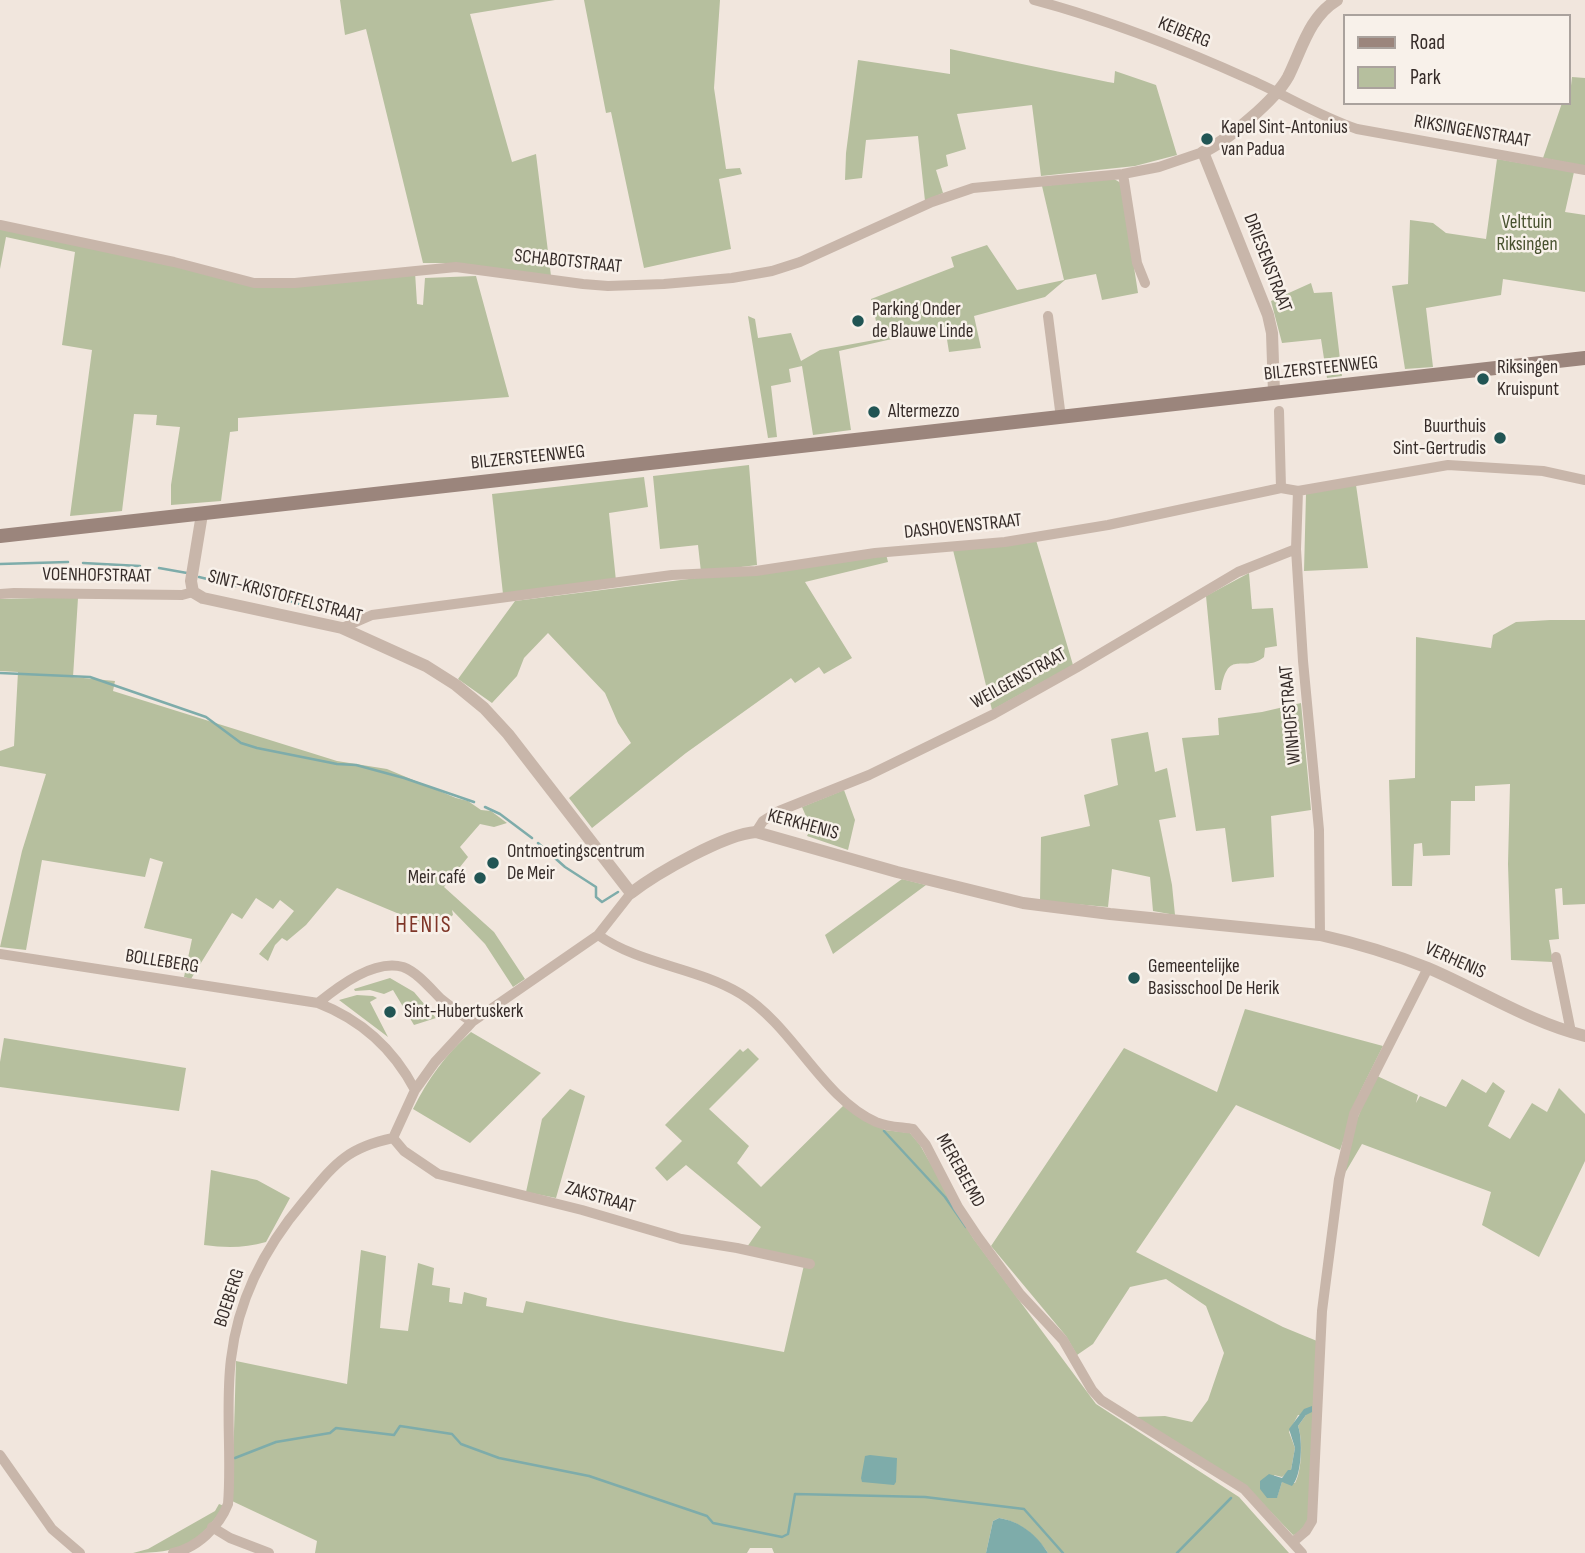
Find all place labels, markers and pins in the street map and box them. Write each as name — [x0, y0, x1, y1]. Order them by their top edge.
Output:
place label: Kapel Sint-Antonius van Padua — [1221, 117, 1348, 161]
marker: Kapel Sint-Antonius van Padua — [1199, 131, 1215, 147]
place label: Parking Onder de Blauwe Linde — [872, 299, 973, 343]
marker: Parking Onder de Blauwe Linde — [850, 313, 866, 329]
place label: Riksingen Kruispunt — [1497, 357, 1559, 401]
marker: Riksingen Kruispunt — [1475, 371, 1491, 387]
place label: Altermezzo — [888, 401, 960, 423]
marker: Altermezzo — [866, 404, 882, 420]
place label: Buurthuis Sint-Gertrudis — [1393, 416, 1486, 460]
marker: Buurthuis Sint-Gertrudis — [1492, 430, 1508, 446]
place label: Ontmoetingscentrum De Meir — [507, 841, 645, 885]
marker: Ontmoetingscentrum De Meir — [485, 855, 501, 871]
place label: Meir café — [408, 867, 466, 889]
marker: Meir café — [472, 870, 488, 886]
place label: Gemeentelijke Basisschool De Herik — [1148, 956, 1279, 1000]
marker: Gemeentelijke Basisschool De Herik — [1126, 970, 1142, 986]
place label: Sint-Hubertuskerk — [404, 1001, 523, 1023]
marker: Sint-Hubertuskerk — [382, 1004, 398, 1020]

